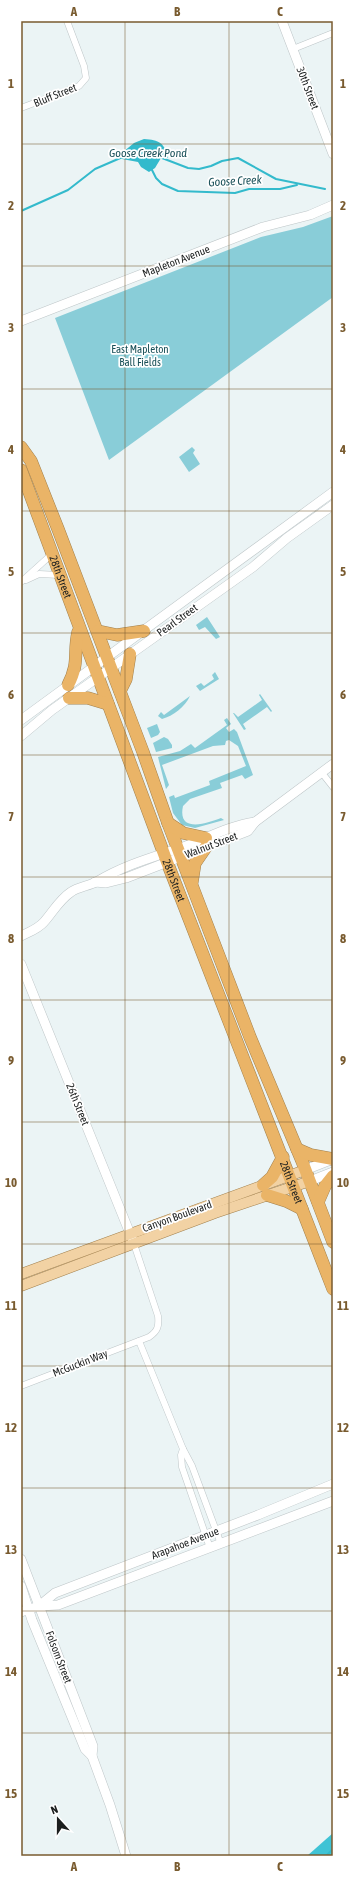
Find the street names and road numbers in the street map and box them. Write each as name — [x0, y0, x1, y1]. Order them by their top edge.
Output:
street label: 30th Street — [294, 65, 322, 111]
street label: Bluff Street — [32, 81, 78, 109]
street label: Mapleton Avenue — [141, 243, 211, 279]
street label: 28th Street — [47, 554, 74, 600]
street label: Pearl Street — [154, 601, 200, 639]
street label: Walnut Street — [183, 830, 239, 860]
street label: 28th Street — [160, 857, 188, 903]
street label: 26th Street — [64, 1081, 92, 1127]
street label: 28th Street — [278, 1159, 305, 1205]
street label: Canyon Boulevard — [141, 1198, 213, 1234]
street label: McGuckin Way — [51, 1347, 110, 1379]
street label: Arapahoe Avenue — [150, 1525, 220, 1561]
street label: Folsom Street — [44, 1629, 74, 1685]

